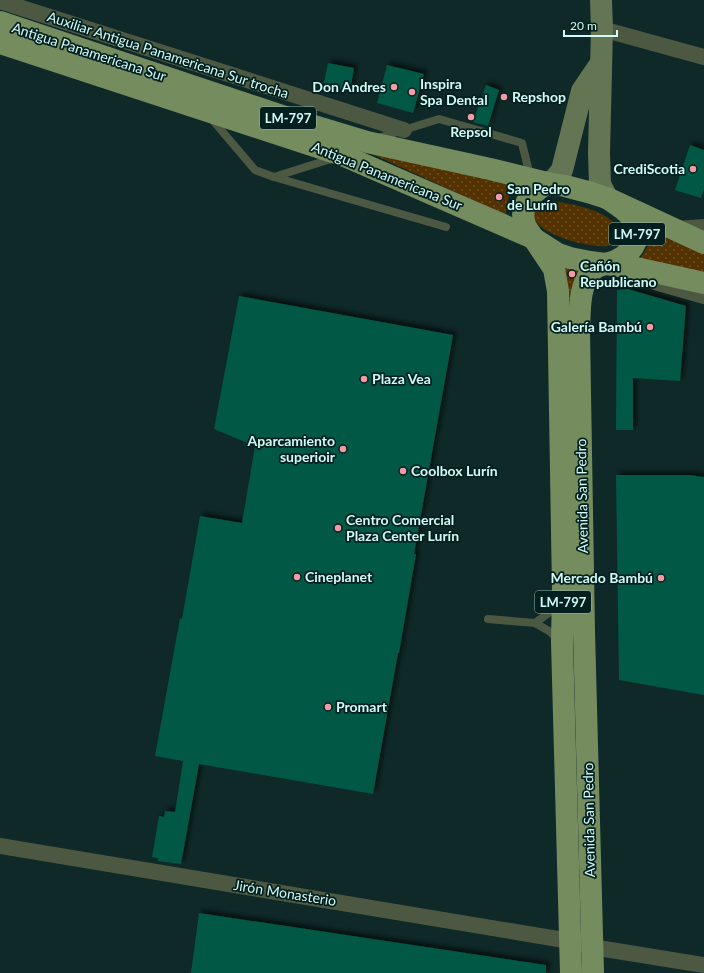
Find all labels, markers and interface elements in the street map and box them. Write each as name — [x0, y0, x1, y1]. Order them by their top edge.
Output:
street label: Auxiliar Antigua Panamericana Sur trocha — [45, 7, 291, 102]
scale bar — [564, 12, 617, 38]
text: 20 m — [570, 18, 597, 33]
street label: Antigua Panamericana Sur — [10, 19, 168, 84]
place label: Inspira Spa Dental — [420, 75, 488, 108]
place label: Don Andres — [312, 78, 386, 95]
marker: Don Andres — [389, 82, 399, 92]
marker: Inspira Spa Dental — [407, 87, 417, 97]
place label: Repshop — [512, 88, 566, 105]
marker: Repshop — [499, 92, 509, 102]
road number: LM-797 — [260, 107, 316, 129]
marker: Repsol — [466, 112, 476, 122]
place label: Repsol — [450, 123, 492, 140]
street label: Antigua Panamericana Sur — [309, 137, 465, 214]
place label: CrediScotia — [614, 160, 685, 177]
marker: CrediScotia — [688, 164, 698, 174]
place label: San Pedro de Lurín — [507, 180, 570, 213]
marker: San Pedro de Lurín — [494, 192, 504, 202]
road number: LM-797 — [609, 223, 665, 245]
place label: Cañón Republicano — [580, 257, 657, 290]
marker: Cañón Republicano — [567, 269, 577, 279]
place label: Galería Bambú — [551, 318, 642, 335]
marker: Galería Bambú — [645, 322, 655, 332]
place label: Plaza Vea — [372, 370, 431, 387]
marker: Plaza Vea — [359, 374, 369, 384]
place label: Aparcamiento superioir — [247, 432, 336, 465]
street label: Avenida San Pedro — [572, 438, 591, 554]
marker: Aparcamiento superioir — [338, 444, 348, 454]
place label: Coolbox Lurín — [411, 462, 498, 479]
marker: Coolbox Lurín — [398, 466, 408, 476]
place label: Centro Comercial Plaza Center Lurín — [346, 511, 459, 544]
marker: Centro Comercial Plaza Center Lurín — [333, 523, 343, 533]
place label: Cineplanet — [305, 568, 373, 585]
place label: Mercado Bambú — [550, 569, 653, 586]
marker: Cineplanet — [292, 572, 302, 582]
marker: Mercado Bambú — [656, 573, 666, 583]
road number: LM-797 — [535, 591, 591, 613]
place label: Promart — [336, 698, 388, 715]
marker: Promart — [323, 702, 333, 712]
street label: Avenida San Pedro — [579, 762, 598, 878]
street label: Jirón Monasterio — [233, 876, 338, 909]

